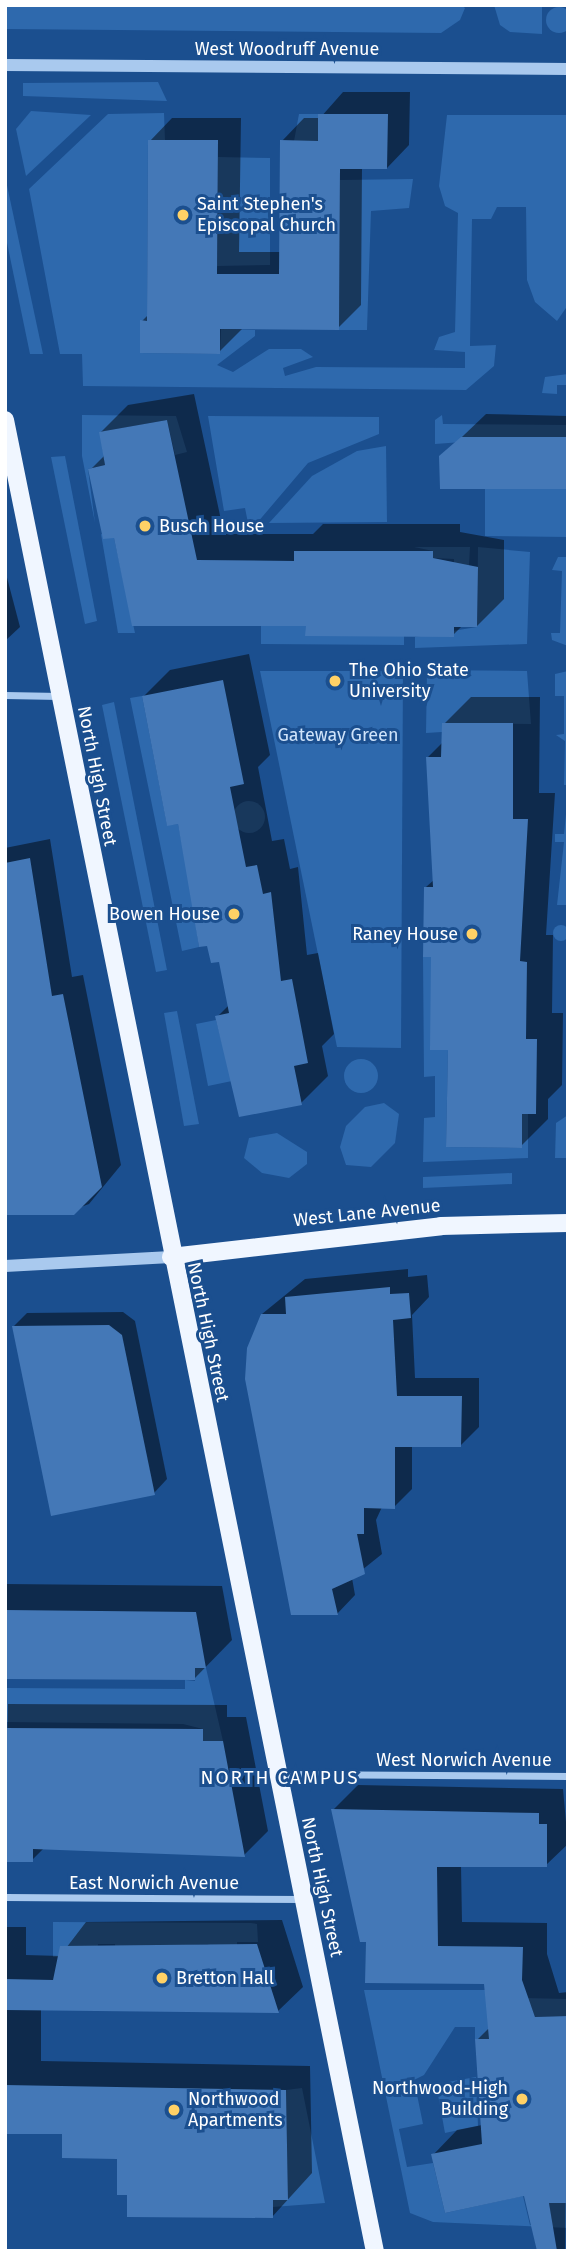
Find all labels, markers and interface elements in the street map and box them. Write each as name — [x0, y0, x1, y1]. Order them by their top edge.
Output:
street label: West Woodruff Avenue — [195, 38, 379, 60]
place label: Saint Stephen's Episcopal Church — [197, 194, 336, 236]
marker: Saint Stephen's Episcopal Church — [175, 207, 191, 223]
place label: Busch House — [159, 515, 264, 537]
marker: Busch House — [137, 518, 153, 534]
place label: The Ohio State University — [349, 660, 469, 702]
marker: The Ohio State University — [327, 673, 343, 689]
street label: North High Street — [73, 704, 121, 848]
park label: Gateway Green — [278, 724, 398, 746]
place label: Bowen House — [109, 903, 220, 925]
marker: Bowen House — [226, 906, 242, 922]
place label: Raney House — [352, 923, 458, 945]
marker: Raney House — [464, 926, 480, 942]
street label: West Lane Avenue — [292, 1195, 442, 1231]
street label: North High Street — [183, 1260, 233, 1404]
street label: West Norwich Avenue — [376, 1749, 552, 1771]
district label: NORTH CAMPUS — [202, 1767, 358, 1789]
street label: North High Street — [297, 1815, 347, 1959]
street label: East Norwich Avenue — [69, 1872, 239, 1894]
place label: Bretton Hall — [176, 1967, 274, 1989]
marker: Bretton Hall — [154, 1970, 170, 1986]
place label: Northwood-High Building — [372, 2078, 508, 2120]
place label: Northwood Apartments — [188, 2089, 283, 2132]
marker: Northwood-High Building — [514, 2091, 530, 2107]
marker: Northwood Apartments — [166, 2102, 182, 2118]

